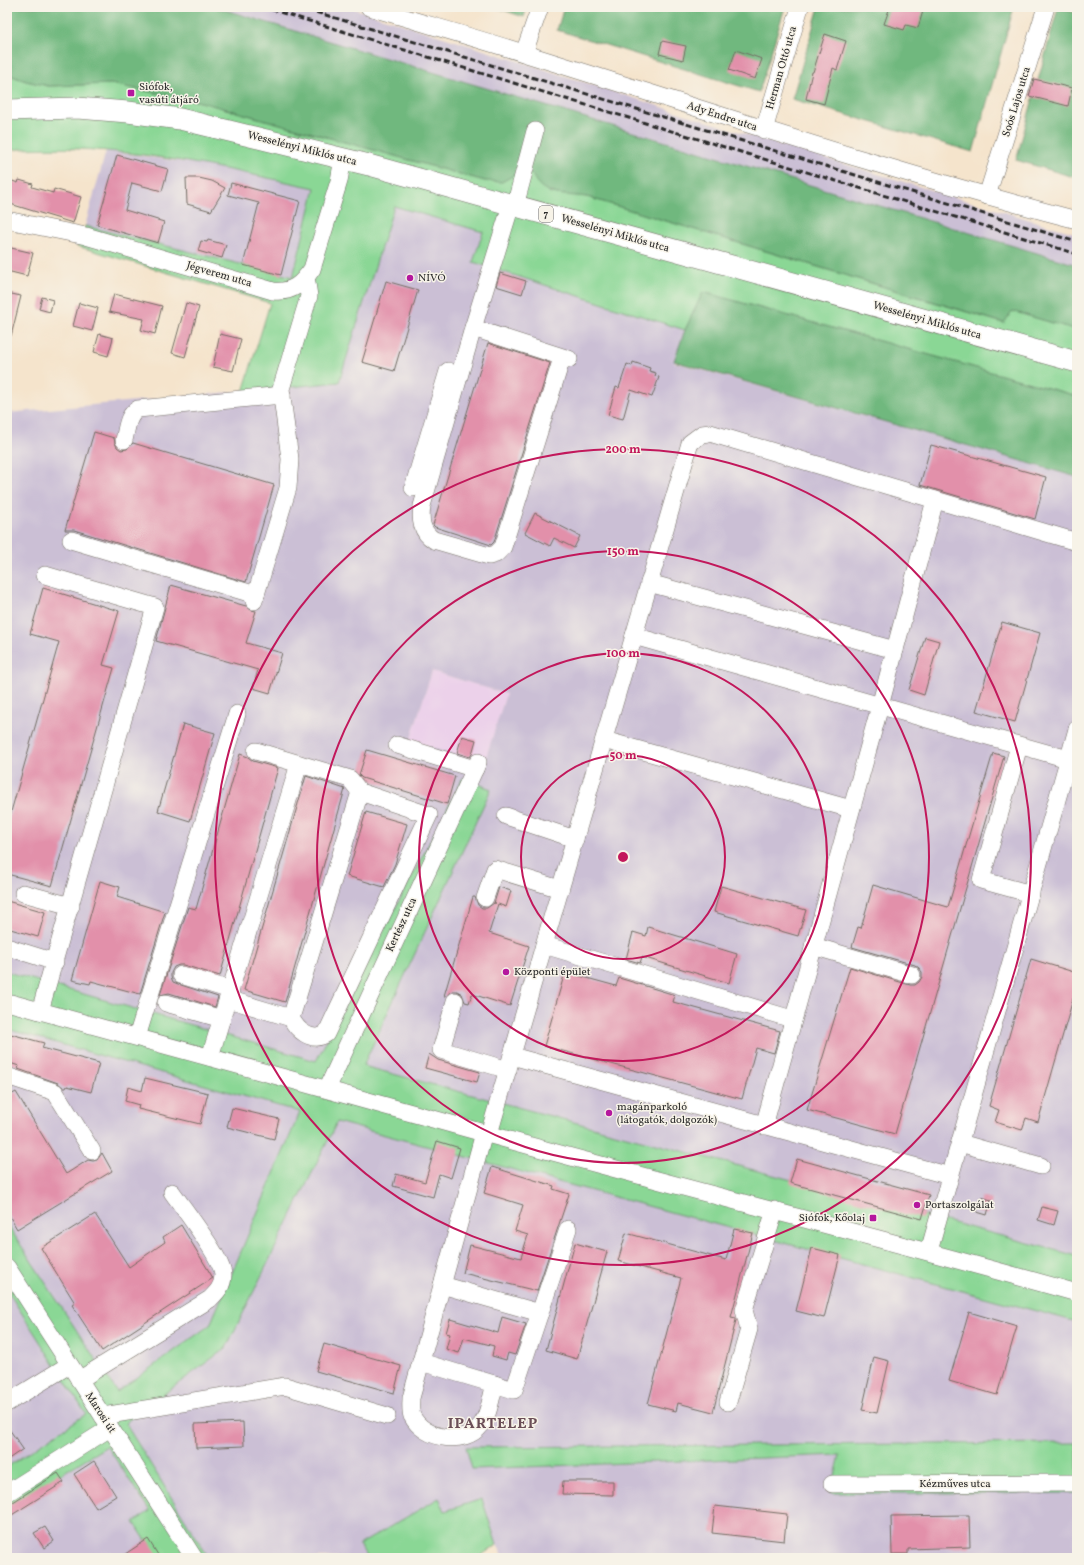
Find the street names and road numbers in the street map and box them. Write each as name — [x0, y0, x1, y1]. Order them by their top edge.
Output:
street label: Herman Ottó utca — [763, 24, 801, 111]
street label: Soós Lajos utca — [999, 65, 1035, 139]
street label: Ady Endre utca — [685, 99, 760, 136]
street label: Wesselényi Miklós utca — [246, 128, 359, 170]
road number: 7 — [539, 206, 553, 222]
street label: Wesselényi Miklós utca — [559, 211, 671, 257]
street label: Jégverem utca — [184, 258, 254, 292]
street label: Wesselényi Miklós utca — [871, 298, 983, 344]
street label: Kertész utca — [383, 895, 421, 955]
street label: Marosi út — [81, 1389, 119, 1437]
street label: Kézműves utca — [919, 1477, 991, 1492]

